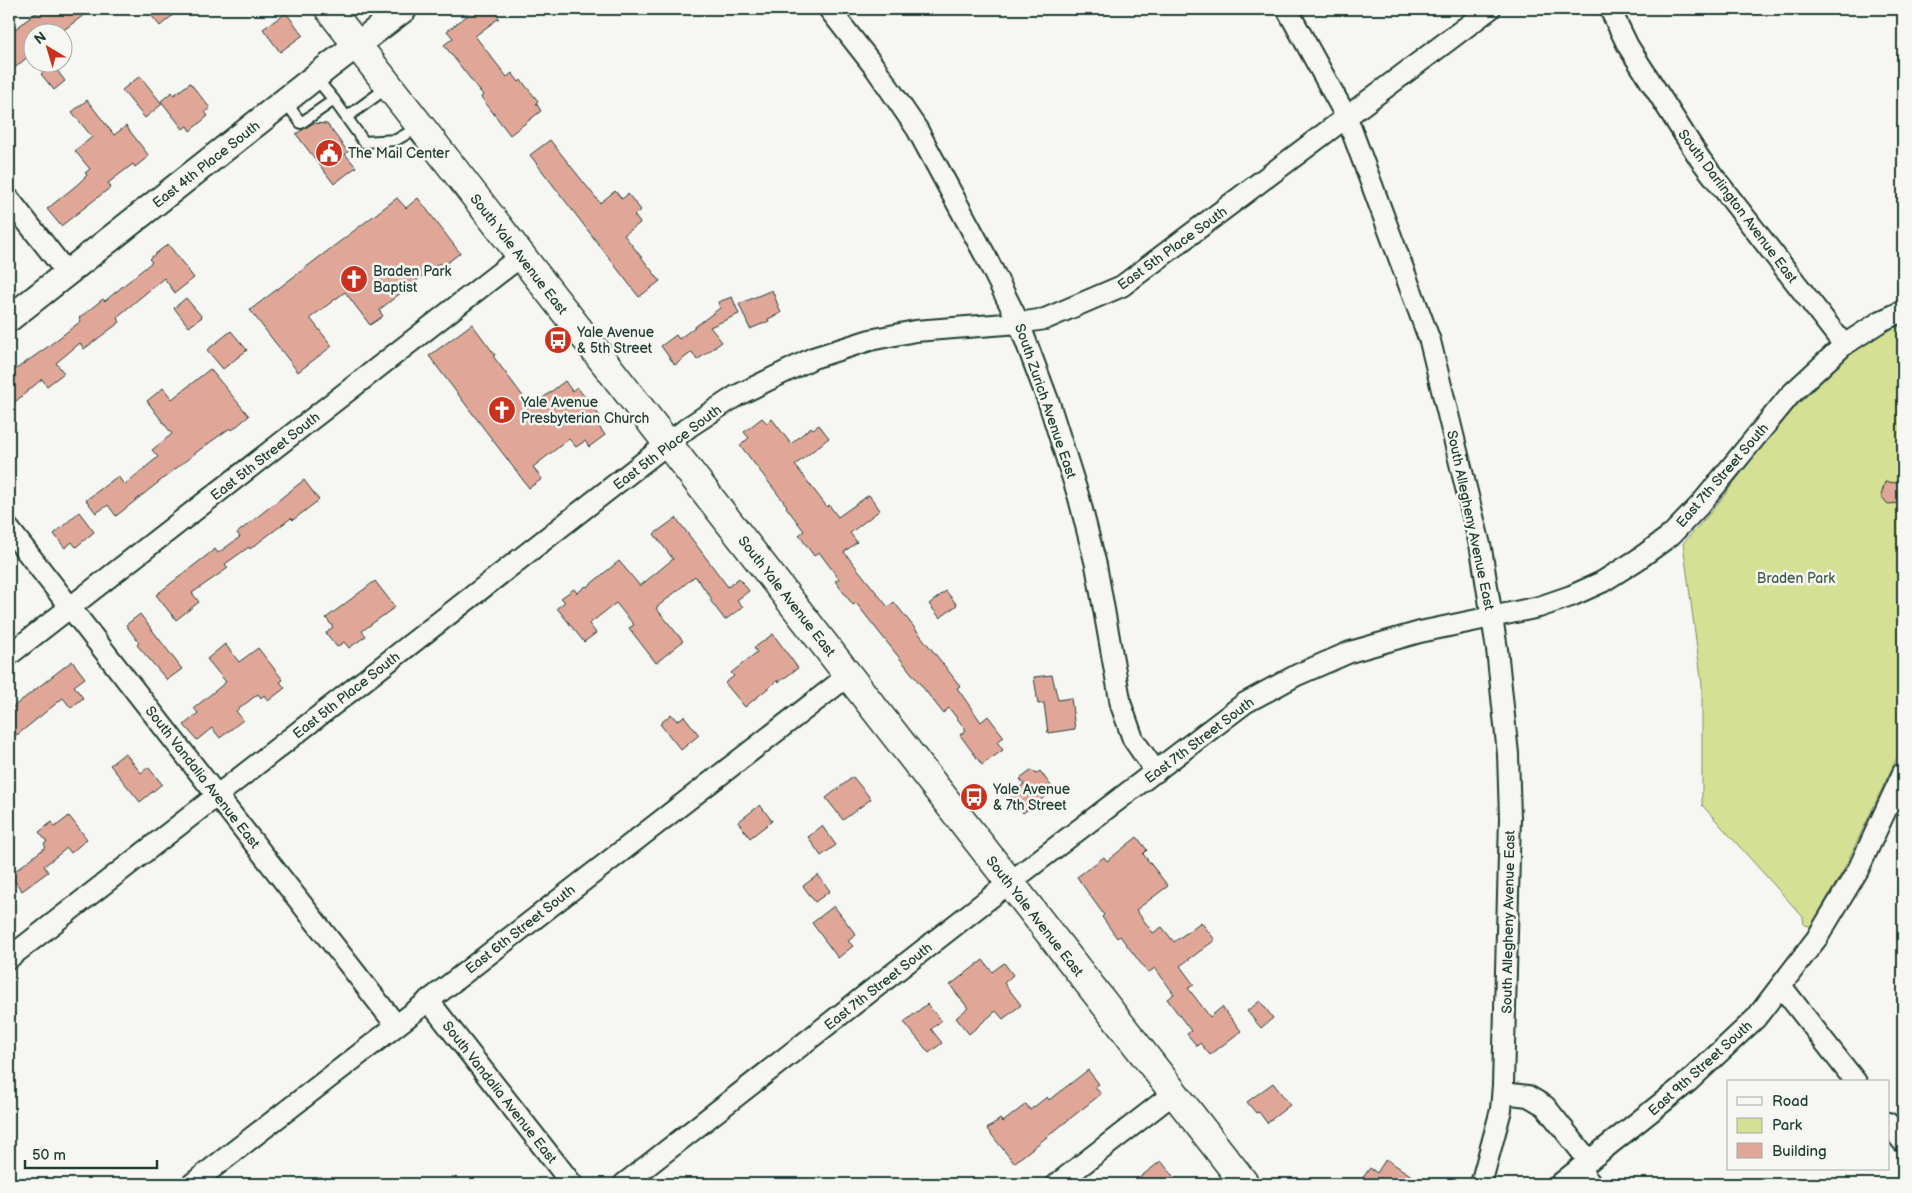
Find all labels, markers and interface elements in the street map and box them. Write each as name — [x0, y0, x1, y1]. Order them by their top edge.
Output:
north arrow — [22, 22, 72, 72]
text: N — [31, 28, 50, 48]
street label: East 4th Place South — [149, 117, 264, 212]
street label: South Darlington Avenue East — [1674, 126, 1801, 287]
public building icon: The Mail Center — [314, 138, 344, 168]
place label: The Mail Center — [348, 145, 450, 162]
street label: South Yale Avenue East — [466, 191, 571, 318]
street label: East 5th Place South — [1114, 203, 1231, 294]
place label: Braden Park Baptist — [373, 263, 452, 296]
church icon: Braden Park Baptist — [339, 264, 369, 294]
street label: South Zurich Avenue East — [1011, 322, 1080, 481]
place label: Yale Avenue & 5th Street — [576, 324, 654, 357]
bus stop icon: Yale Avenue & 5th Street — [543, 325, 573, 355]
place label: Yale Avenue Presbyterian Church — [520, 394, 650, 427]
church icon: Yale Avenue Presbyterian Church — [487, 395, 517, 425]
street label: East 5th Place South — [610, 401, 725, 494]
street label: East 5th Street South — [207, 408, 323, 504]
street label: East 7th Street South — [1673, 420, 1772, 531]
street label: South Allegheny Avenue East — [1443, 429, 1498, 612]
street label: South Yale Avenue East — [734, 533, 839, 660]
park label: Braden Park — [1757, 570, 1835, 587]
street label: East 5th Place South — [289, 648, 403, 742]
street label: East 7th Street South — [1141, 694, 1257, 787]
street label: South Vandalia Avenue East — [142, 703, 264, 852]
place label: Yale Avenue & 7th Street — [992, 781, 1070, 814]
bus stop icon: Yale Avenue & 7th Street — [959, 782, 989, 812]
street label: South Allegheny Avenue East — [1498, 830, 1519, 1014]
street label: South Yale Avenue East — [982, 853, 1087, 980]
street label: East 6th Street South — [462, 881, 579, 977]
street label: East 7th Street South — [821, 939, 936, 1034]
street label: East 9th Street South — [1645, 1017, 1756, 1119]
street label: South Vandalia Avenue East — [439, 1018, 561, 1167]
legend — [1727, 1080, 1890, 1170]
text: Road — [1772, 1092, 1808, 1111]
text: Park — [1772, 1116, 1803, 1135]
scale bar — [25, 1138, 158, 1170]
text: Building — [1772, 1142, 1827, 1161]
text: 50 m — [32, 1146, 66, 1165]

